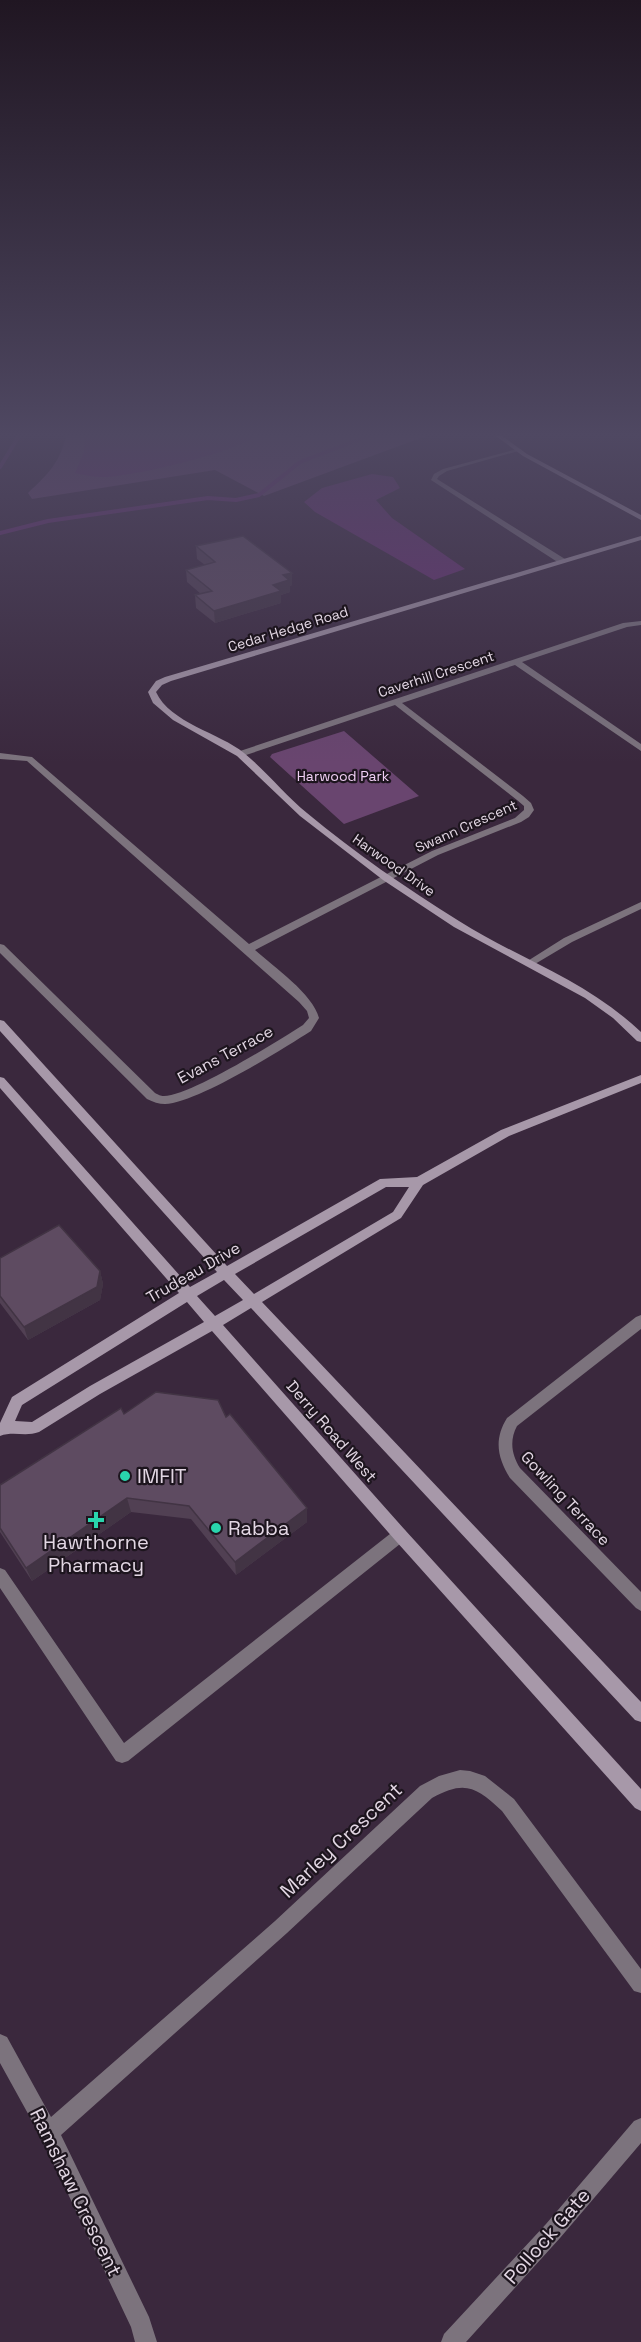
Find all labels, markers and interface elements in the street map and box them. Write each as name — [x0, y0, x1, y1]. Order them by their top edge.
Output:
street label: Cedar Hedge Road — [226, 602, 350, 656]
street label: Caverhill Crescent — [376, 647, 496, 701]
park label: Harwood Park — [297, 767, 390, 785]
street label: Swann Crescent — [412, 795, 520, 857]
street label: Harwood Drive — [349, 830, 439, 900]
street label: Evans Terrace — [174, 1020, 277, 1089]
street label: Trudeau Drive — [143, 1237, 244, 1308]
street label: Derry Road West — [282, 1376, 382, 1487]
street label: Gowling Terrace — [516, 1447, 615, 1550]
place label: IMFIT — [137, 1463, 187, 1489]
marker: IMFIT — [118, 1469, 132, 1483]
marker: Hawthorne Pharmacy — [89, 1513, 103, 1527]
place label: Rabba — [228, 1515, 289, 1541]
marker: Rabba — [209, 1521, 223, 1535]
place label: Hawthorne Pharmacy — [43, 1529, 149, 1578]
street label: Marley Crescent — [274, 1777, 408, 1903]
street label: Ramshaw Crescent — [24, 2104, 128, 2280]
street label: Pollock Gate — [498, 2183, 596, 2289]

